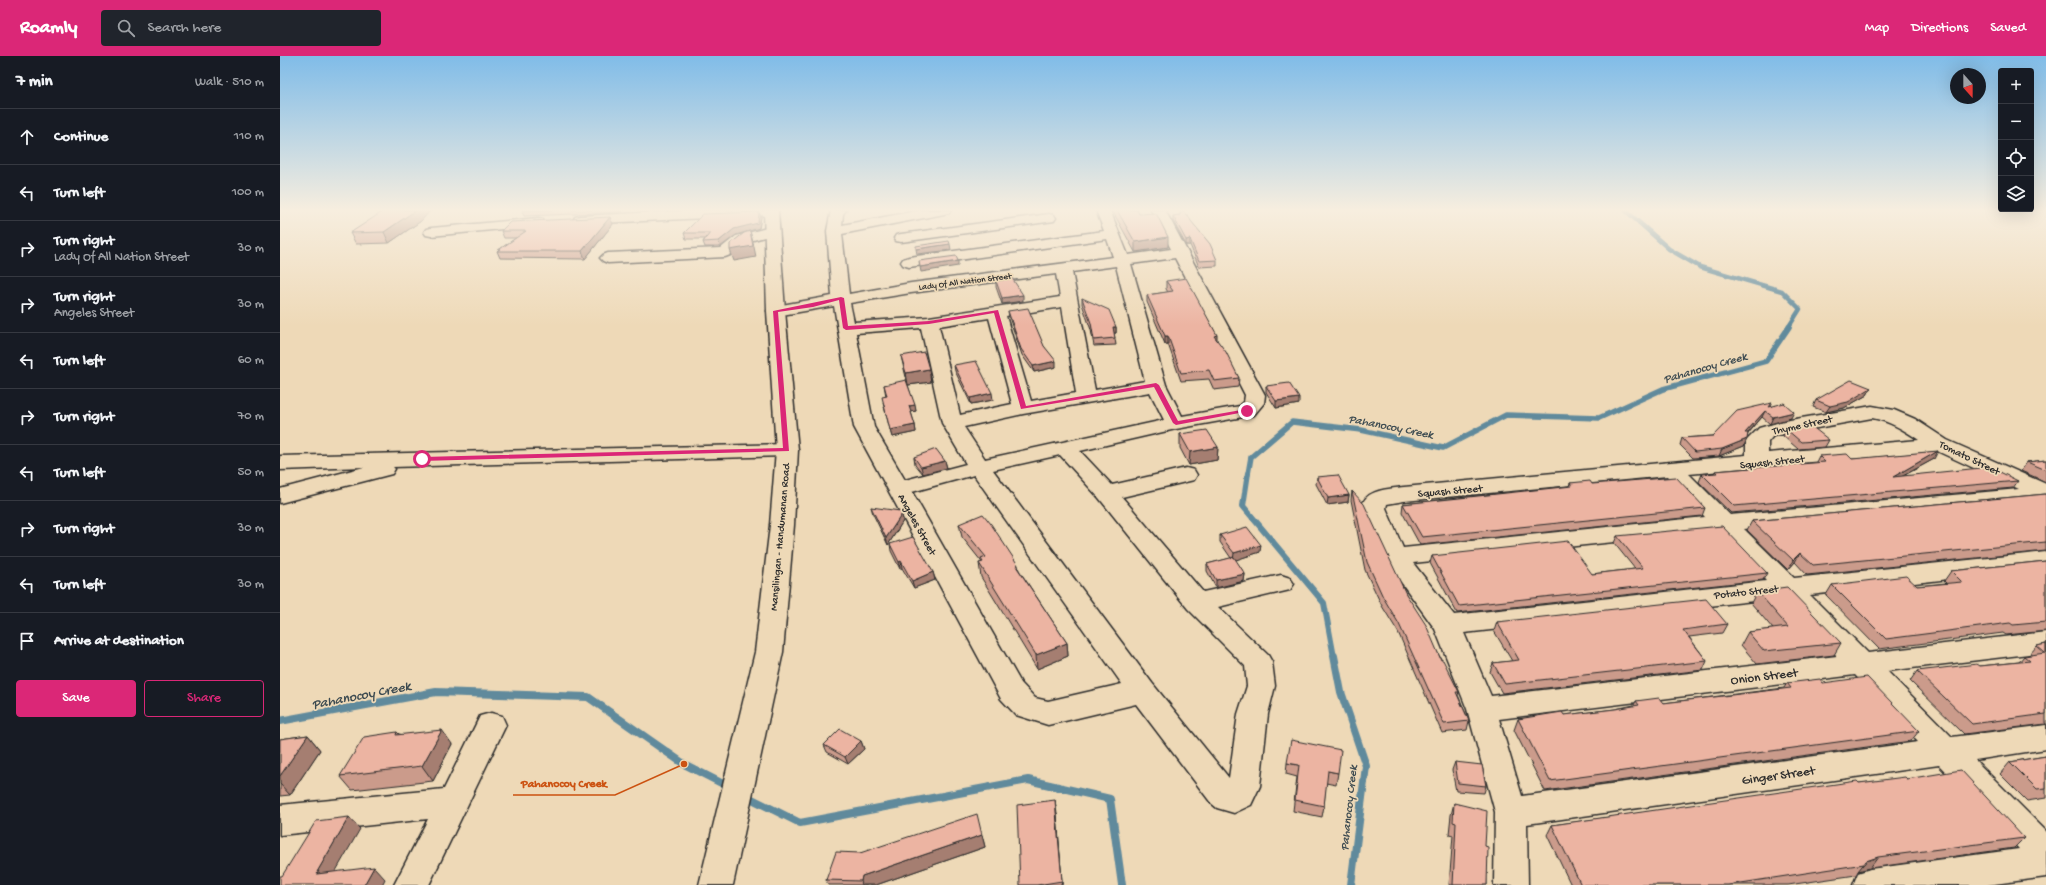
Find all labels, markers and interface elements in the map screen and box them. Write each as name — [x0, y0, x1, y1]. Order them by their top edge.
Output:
search box — [101, 10, 381, 46]
text: Roamly — [20, 17, 77, 40]
icon: search — [115, 17, 137, 39]
text: Search here — [147, 19, 221, 37]
text: Map — [1865, 20, 1889, 37]
text: Directions — [1911, 20, 1968, 37]
text: Saved — [1990, 20, 2026, 37]
north arrow — [1950, 68, 1986, 104]
map controls — [1998, 68, 2034, 212]
button: + — [1998, 68, 2034, 104]
text: 7 min — [16, 72, 53, 92]
text: Walk · 510 m — [195, 75, 264, 90]
button: − — [1998, 104, 2034, 140]
icon: ahead — [16, 126, 38, 148]
text: Continue — [54, 128, 108, 146]
text: 110 m — [234, 129, 264, 144]
button: locate — [1998, 140, 2034, 176]
button: layers — [1998, 176, 2034, 212]
icon: left — [16, 182, 38, 204]
text: Turn left — [54, 184, 105, 202]
text: 100 m — [232, 185, 264, 200]
text: Turn right — [54, 232, 114, 250]
icon: right — [16, 238, 38, 260]
text: 30 m — [238, 241, 264, 256]
text: Lady Of All Nation Street — [54, 250, 189, 265]
street label: Lady Of All Nation Street — [918, 271, 1014, 294]
text: Turn right — [54, 288, 114, 306]
icon: right — [16, 294, 38, 316]
text: 30 m — [238, 297, 264, 312]
text: Angeles Street — [54, 306, 134, 321]
icon: left — [16, 350, 38, 372]
water label: Pahanocoy Creek — [1662, 350, 1750, 387]
text: Turn left — [54, 352, 105, 370]
text: 60 m — [238, 353, 264, 368]
route end — [1238, 402, 1256, 420]
icon: right — [16, 406, 38, 428]
text: Turn right — [54, 408, 114, 426]
text: 70 m — [238, 409, 264, 424]
water label: Pahanocoy Creek — [1347, 413, 1436, 443]
street label: Thyme Street — [1770, 413, 1835, 438]
street label: Tomato Street — [1936, 439, 2003, 479]
route start — [413, 450, 431, 468]
street label: Squash Street — [1739, 453, 1807, 472]
street label: Mansilingan - Handumanan Road — [769, 461, 794, 611]
icon: left — [16, 462, 38, 484]
text: Turn left — [54, 464, 105, 482]
text: 50 m — [237, 465, 264, 480]
street label: Squash Street — [1417, 483, 1484, 501]
street label: Angeles Street — [895, 492, 939, 559]
icon: right — [16, 518, 38, 540]
text: Turn right — [54, 520, 114, 538]
text: 30 m — [238, 521, 264, 536]
icon: left — [16, 574, 38, 596]
text: Turn left — [54, 576, 105, 594]
text: 30 m — [238, 577, 264, 592]
street label: Potato Street — [1713, 583, 1780, 602]
icon: arrive — [16, 630, 38, 652]
text: Arrive at destination — [54, 632, 184, 650]
street label: Onion Street — [1730, 666, 1800, 689]
water label: Pahanocoy Creek — [311, 678, 414, 714]
button: Save — [16, 680, 136, 717]
button: Share — [144, 680, 264, 717]
water label: Pahanocoy Creek — [1339, 763, 1362, 852]
street label: Ginger Street — [1741, 764, 1818, 789]
callout: Pahanocoy Creek — [513, 771, 615, 795]
text: Pahanocoy Creek — [520, 778, 609, 792]

